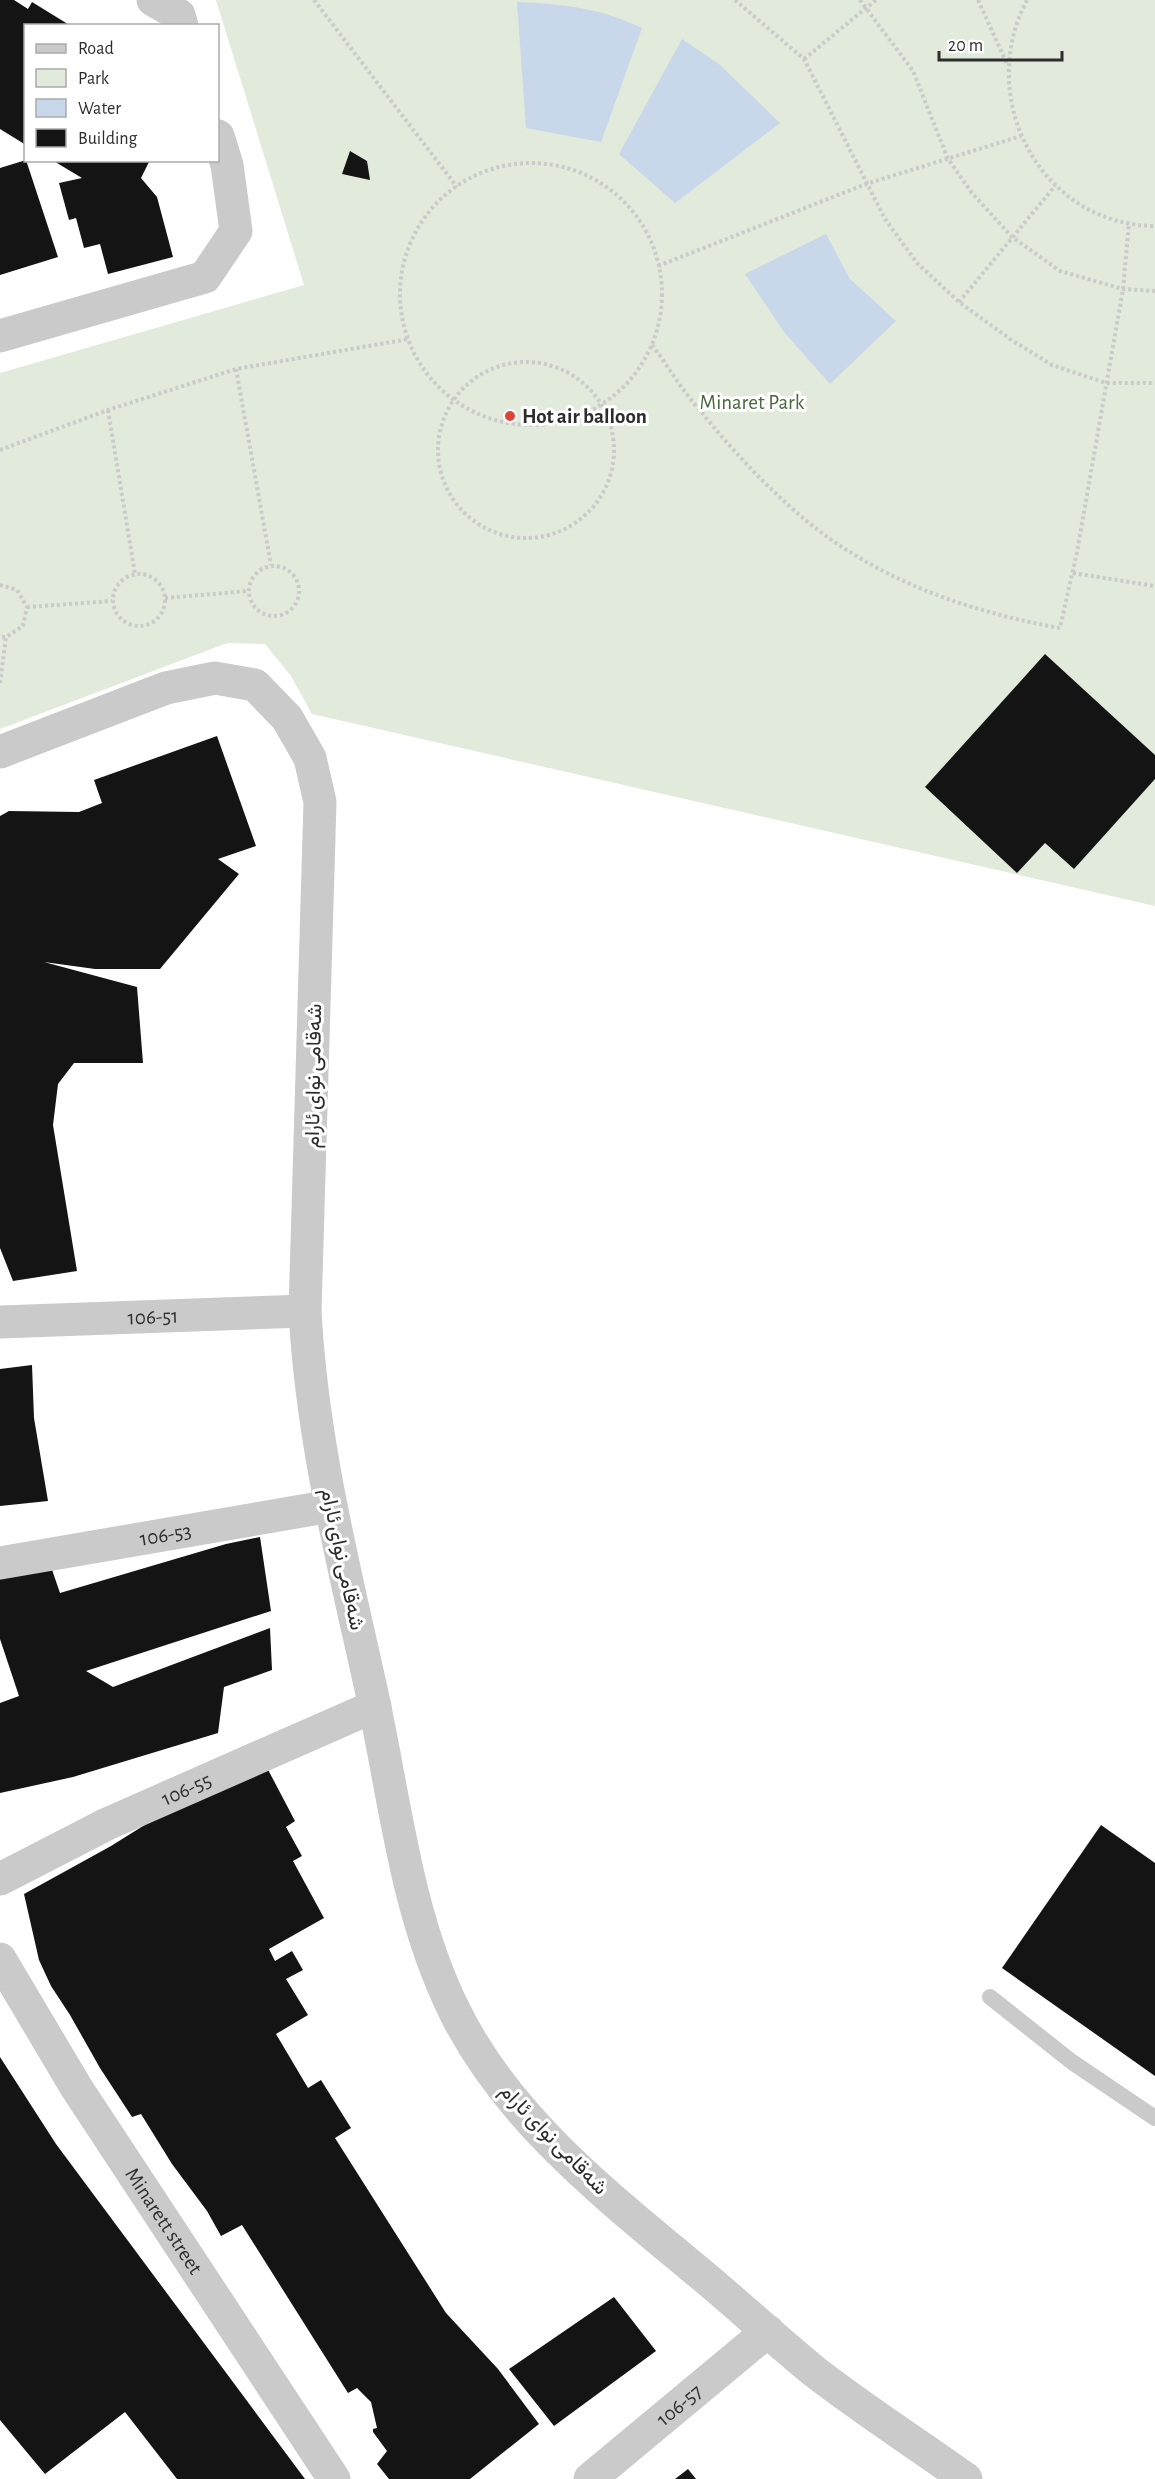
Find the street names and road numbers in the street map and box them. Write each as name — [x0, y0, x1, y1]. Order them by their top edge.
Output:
street label: شەقامی نوای ئارام — [302, 1003, 328, 1149]
street label: 106-51 — [127, 1306, 179, 1328]
street label: شەقامی نوای ئارام — [314, 1486, 368, 1633]
street label: 106-53 — [138, 1520, 193, 1550]
street label: 106-55 — [158, 1769, 215, 1810]
street label: شەقامی نوای ئارام — [494, 2080, 611, 2201]
street label: Minarett street — [121, 2164, 206, 2278]
street label: 106-57 — [653, 2380, 706, 2430]

